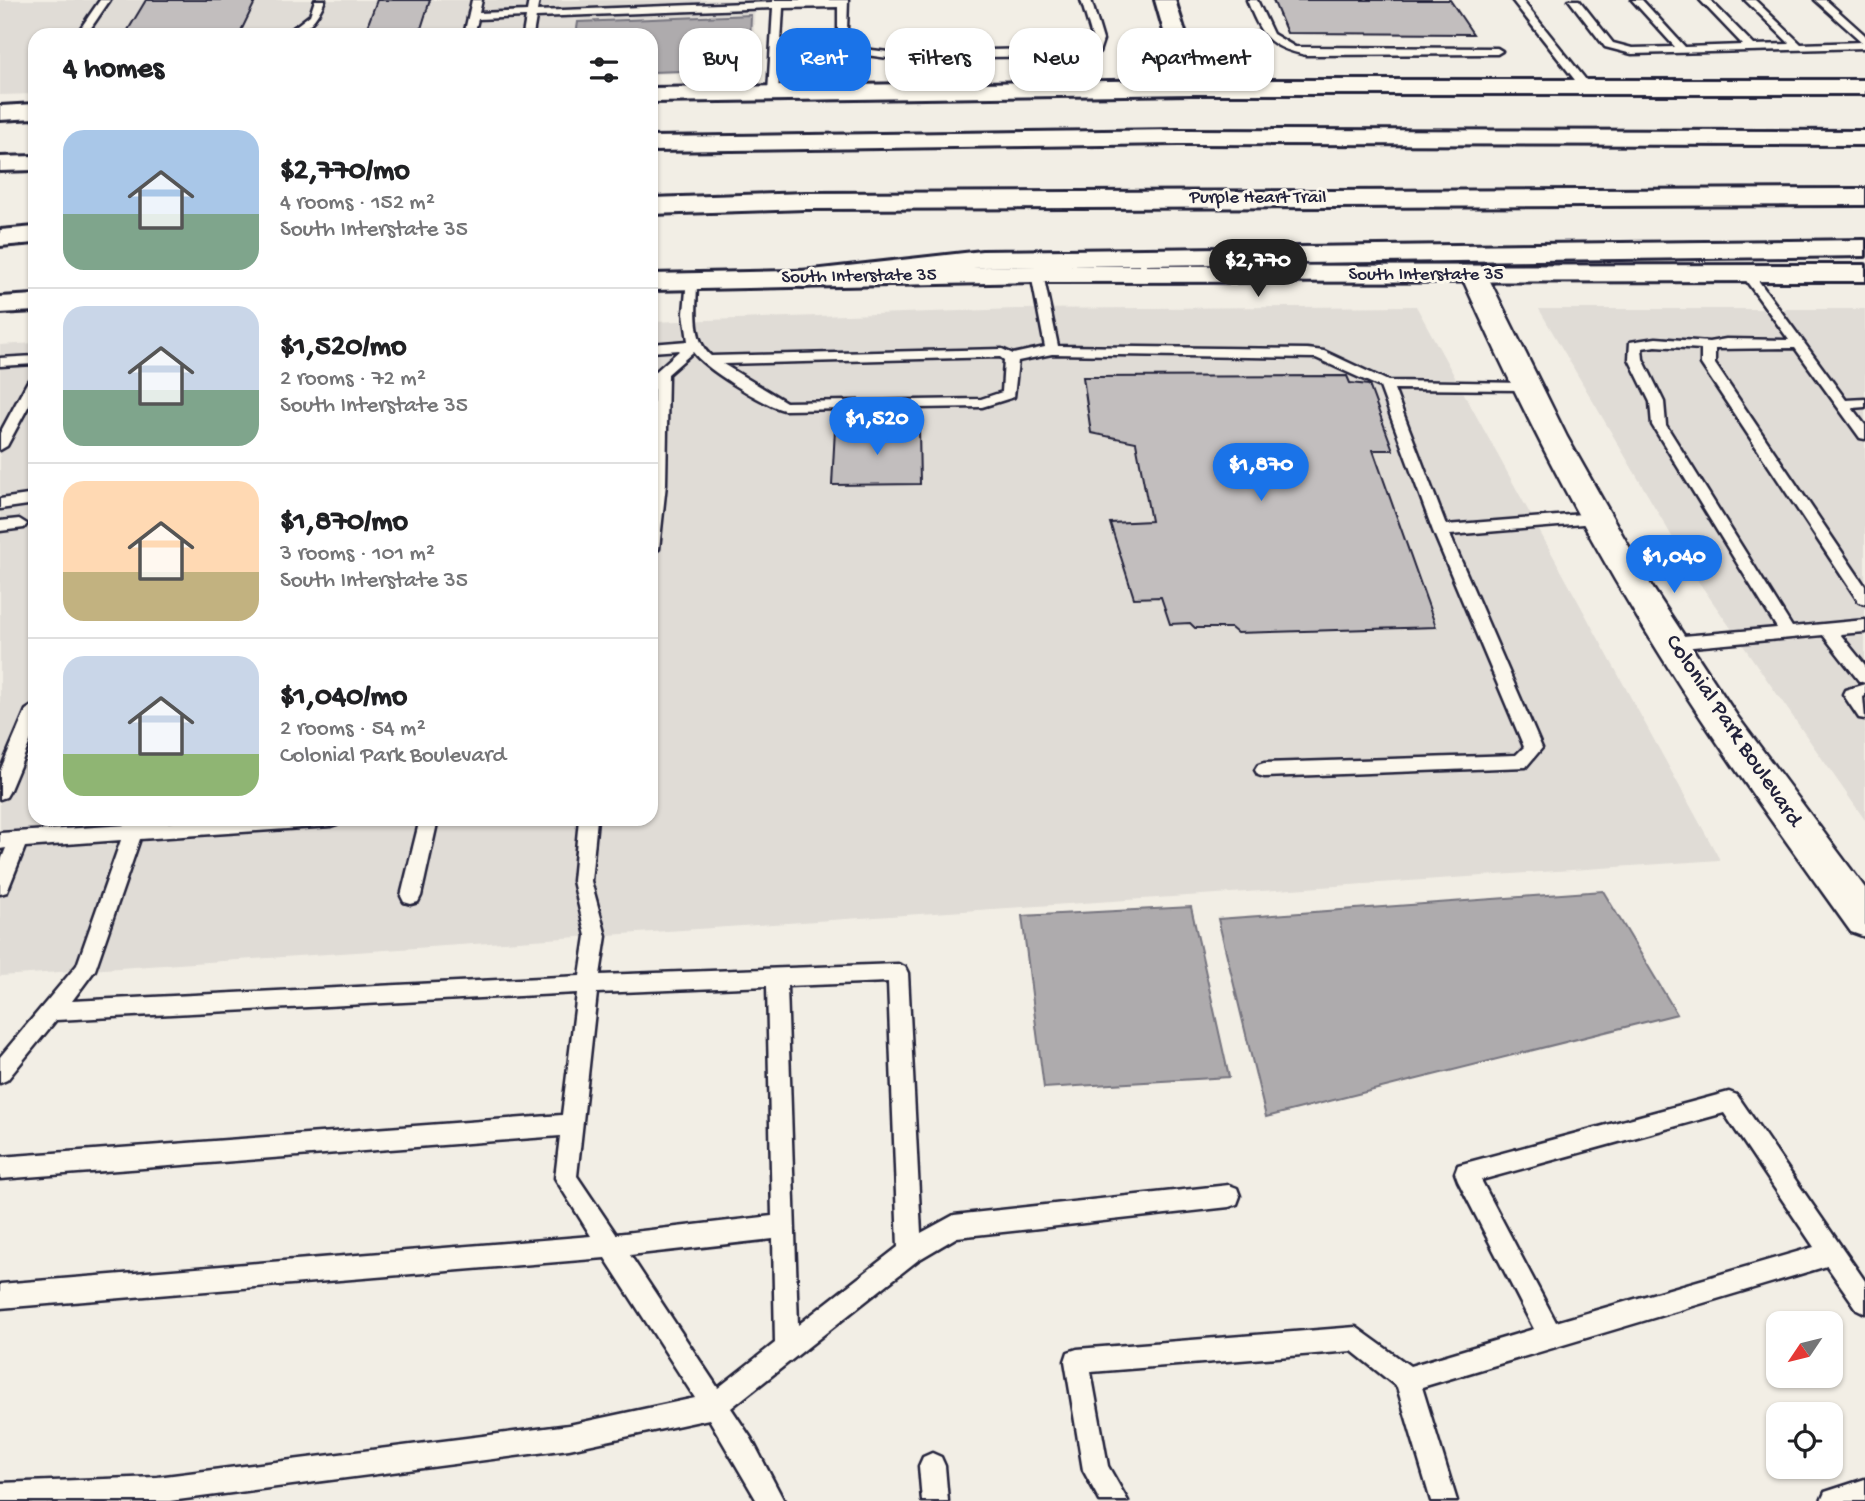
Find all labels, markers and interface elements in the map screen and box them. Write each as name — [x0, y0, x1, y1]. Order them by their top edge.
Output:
chip: Buy — [679, 28, 762, 91]
chip: Rent — [776, 28, 871, 91]
chip: Filters — [885, 28, 995, 91]
chip: New — [1009, 28, 1103, 91]
chip: Apartment — [1117, 28, 1274, 91]
icon: filters — [585, 51, 623, 89]
text: 4 homes — [63, 53, 164, 88]
text: $2,770/mo — [280, 155, 410, 190]
icon: home — [119, 158, 203, 242]
street label: Purple Heart Trail — [1188, 187, 1327, 210]
text: 4 rooms · 152 m² — [280, 190, 435, 217]
text: South Interstate 35 — [280, 217, 468, 244]
pin: $2,770 — [1201, 240, 1315, 299]
text: $2,770 — [1225, 248, 1291, 275]
street label: South Interstate 35 — [781, 264, 937, 290]
street label: South Interstate 35 — [1348, 264, 1504, 287]
text: $1,520/mo — [280, 331, 407, 366]
icon: home — [119, 334, 203, 418]
text: 2 rooms · 72 m² — [280, 366, 426, 393]
text: South Interstate 35 — [280, 393, 468, 420]
pin: $1,520 — [820, 398, 934, 457]
text: $1,520 — [845, 406, 909, 433]
pin: $1,870 — [1204, 444, 1318, 503]
text: $1,870 — [1229, 452, 1293, 479]
text: $1,870/mo — [280, 506, 408, 541]
icon: home — [119, 509, 203, 593]
pin: $1,040 — [1617, 536, 1731, 595]
text: 3 rooms · 101 m² — [280, 541, 435, 568]
text: $1,040 — [1642, 544, 1706, 571]
text: South Interstate 35 — [280, 568, 468, 595]
street label: Colonial Park Boulevard — [1659, 630, 1808, 833]
text: $1,040/mo — [280, 681, 407, 716]
icon: home — [119, 684, 203, 768]
text: 2 rooms · 54 m² — [280, 716, 426, 743]
text: Colonial Park Boulevard — [280, 743, 506, 770]
north arrow — [1766, 1311, 1843, 1388]
map controls — [1766, 1311, 1843, 1479]
button: locate — [1766, 1402, 1843, 1479]

